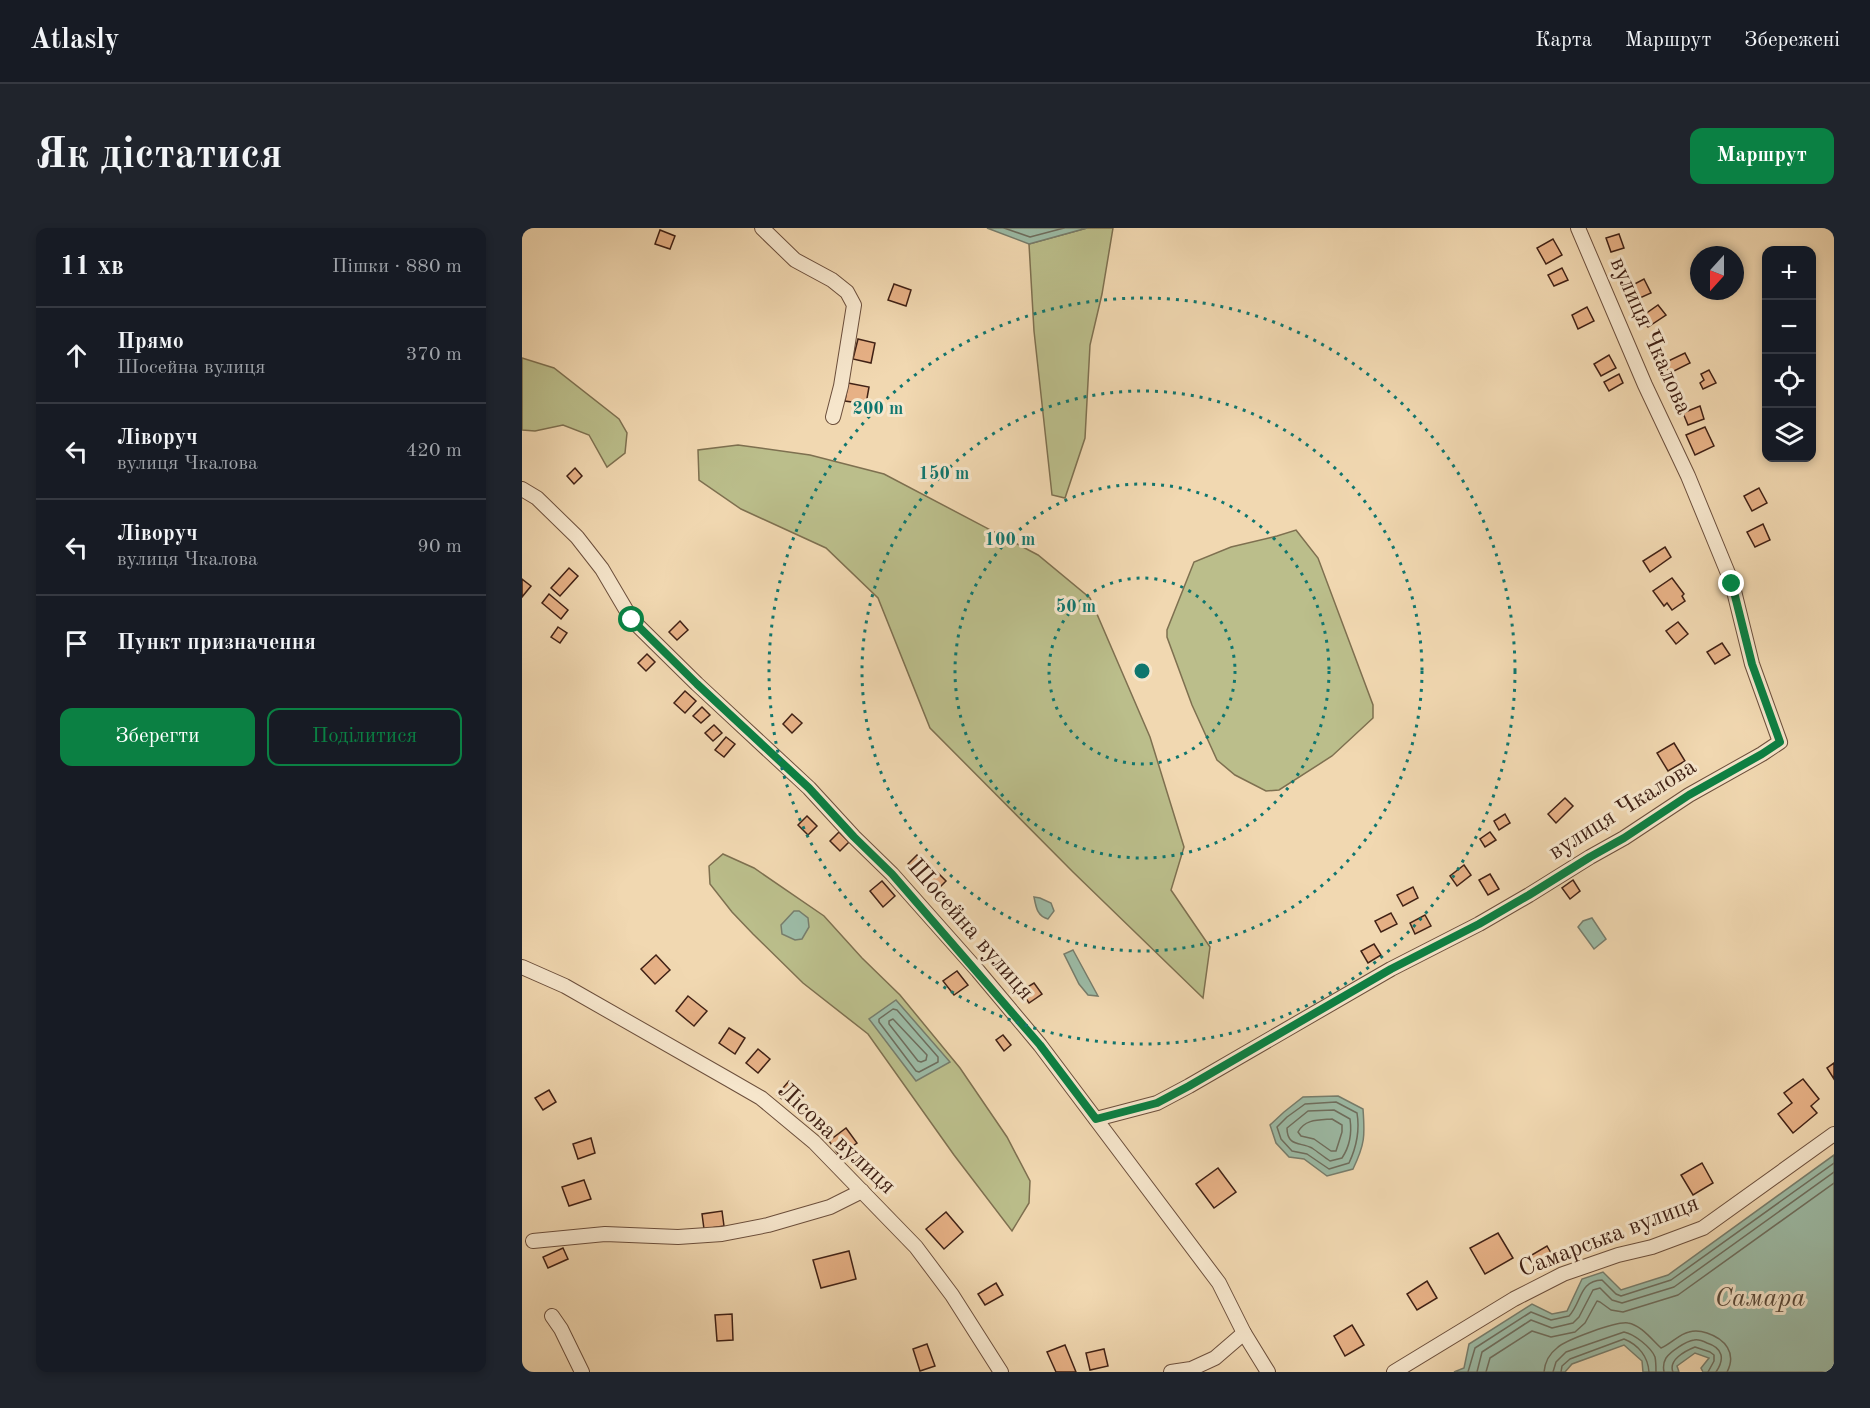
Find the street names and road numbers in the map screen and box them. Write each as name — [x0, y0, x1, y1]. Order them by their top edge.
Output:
street label: вулиця Чкалова — [1605, 254, 1695, 418]
street label: вулиця Чкалова — [1545, 755, 1701, 865]
street label: Шосейна вулиця — [903, 855, 1037, 1005]
street label: Лісова вулиця — [773, 1079, 899, 1199]
street label: Самарська вулиця — [1516, 1192, 1702, 1282]

